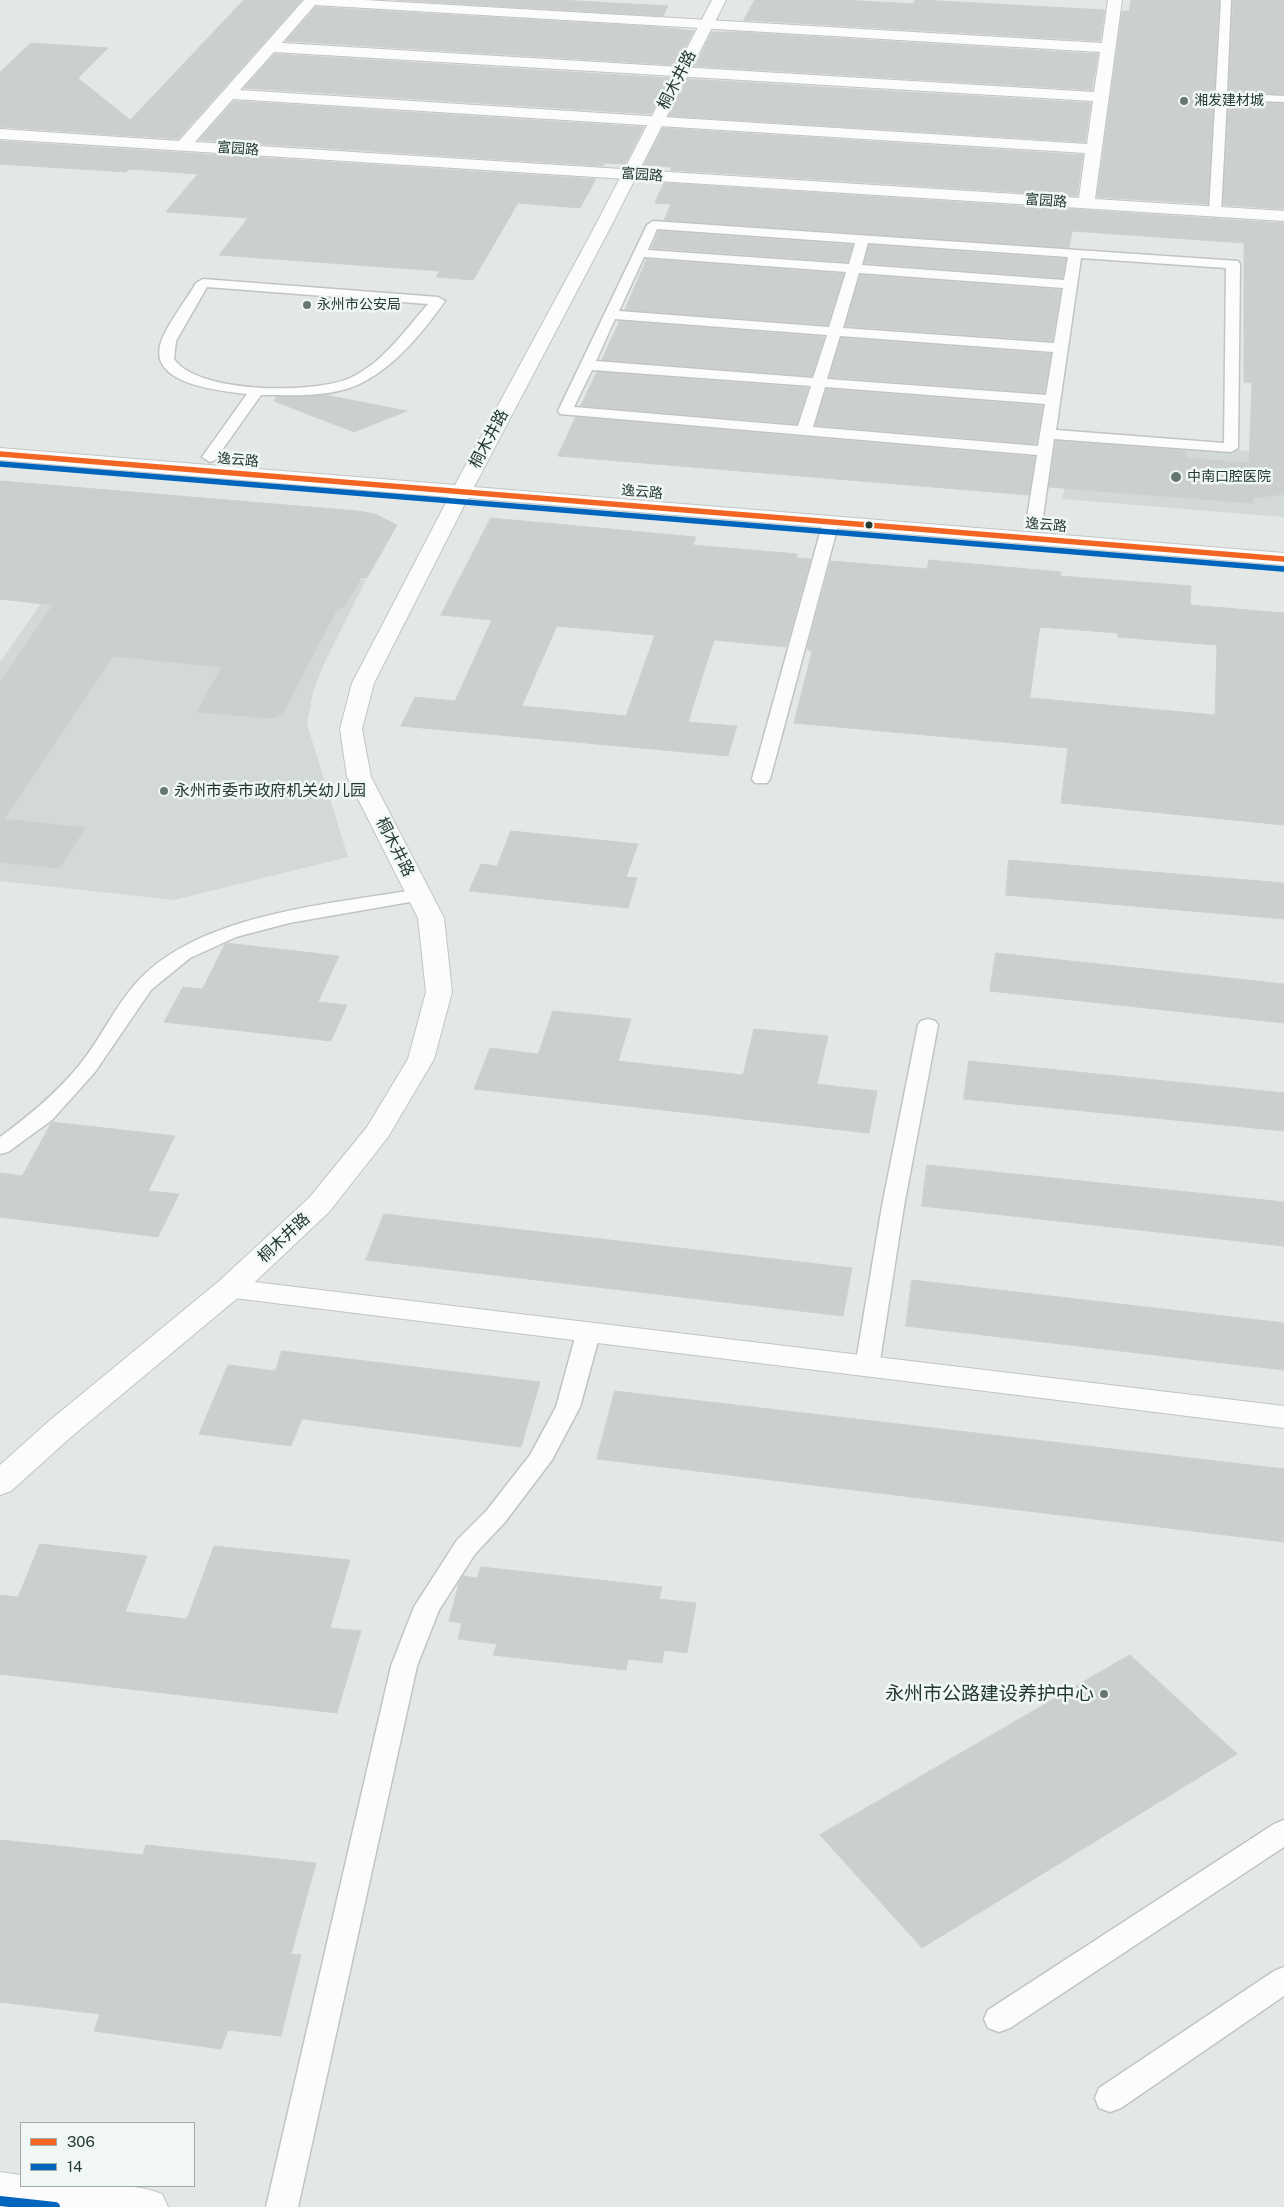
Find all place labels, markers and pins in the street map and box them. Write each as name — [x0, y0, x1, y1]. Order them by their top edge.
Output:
place label: 湘发建材城 — [1194, 93, 1264, 109]
marker: 湘发建材城 — [1178, 95, 1190, 107]
place label: 永州市公安局 — [317, 297, 401, 313]
marker: 永州市公安局 — [301, 299, 313, 311]
place label: 中南口腔医院 — [1187, 469, 1271, 485]
marker: 中南口腔医院 — [1169, 470, 1183, 484]
unlabelled marker — [864, 520, 874, 530]
place label: 永州市委市政府机关幼儿园 — [174, 781, 366, 801]
marker: 永州市委市政府机关幼儿园 — [158, 785, 170, 797]
place label: 永州市公路建设养护中心 — [885, 1683, 1094, 1705]
marker: 永州市公路建设养护中心 — [1098, 1688, 1110, 1700]

